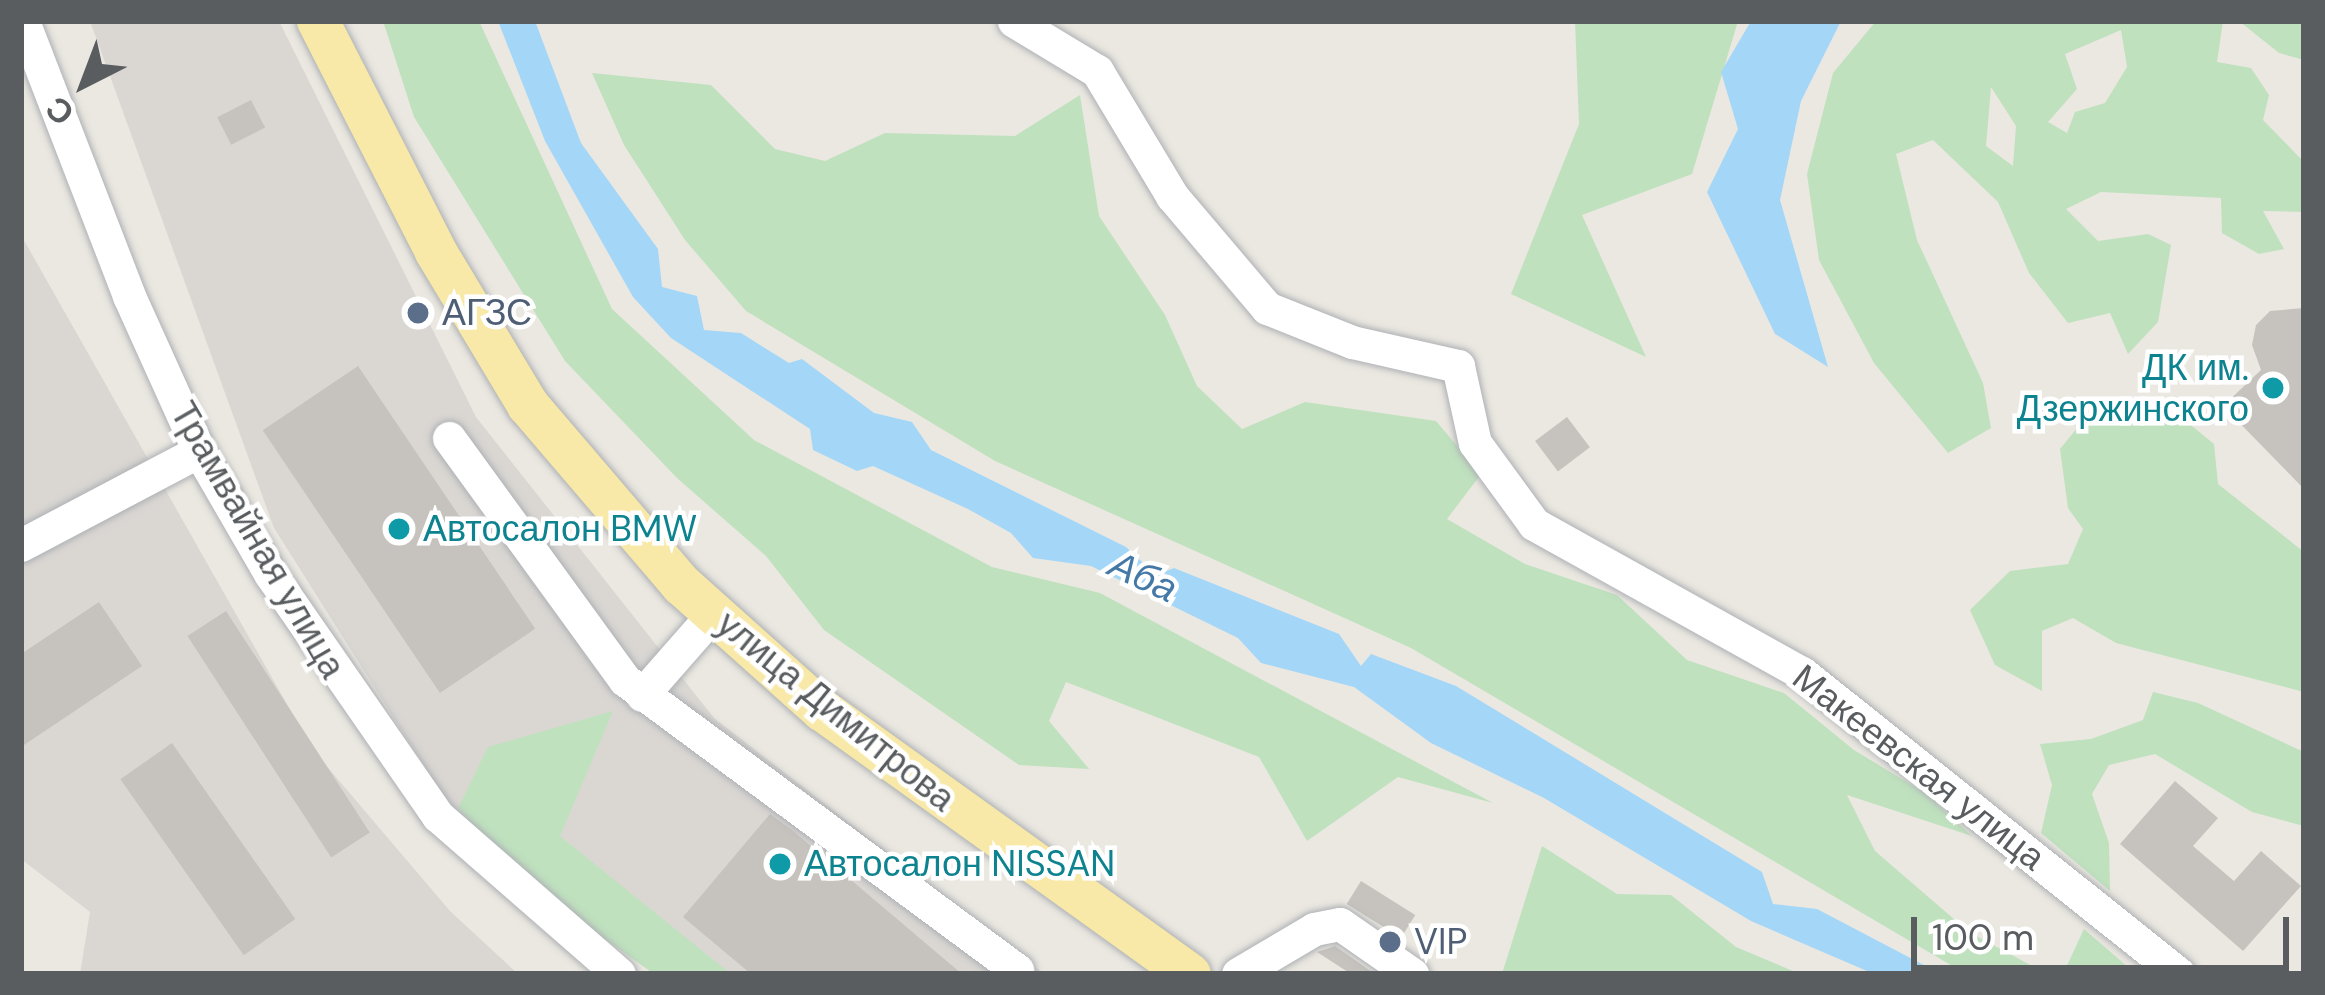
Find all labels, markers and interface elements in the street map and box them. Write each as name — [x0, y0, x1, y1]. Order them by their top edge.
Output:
north arrow — [24, 24, 144, 144]
text: С — [36, 87, 83, 135]
place label: АГЗС — [442, 291, 532, 335]
marker: АГЗС — [405, 300, 431, 326]
place label: ДК им. Дзержинского — [2017, 345, 2249, 430]
marker: ДК им. Дзержинского — [2260, 375, 2286, 401]
street label: Трамвайная улица — [161, 394, 355, 686]
place label: Автосалон BMW — [423, 507, 697, 551]
marker: Автосалон BMW — [386, 516, 412, 542]
water label: Аба — [1102, 541, 1184, 613]
street label: улица Димитрова — [708, 602, 964, 820]
street label: Макеевская улица — [1784, 655, 2054, 879]
place label: Автосалон NISSAN — [804, 842, 1115, 886]
marker: Автосалон NISSAN — [767, 851, 793, 877]
scale bar — [1917, 893, 2295, 967]
text: 100 m — [1932, 914, 2034, 961]
place label: VIP — [1414, 920, 1467, 964]
marker: VIP — [1377, 929, 1403, 955]

